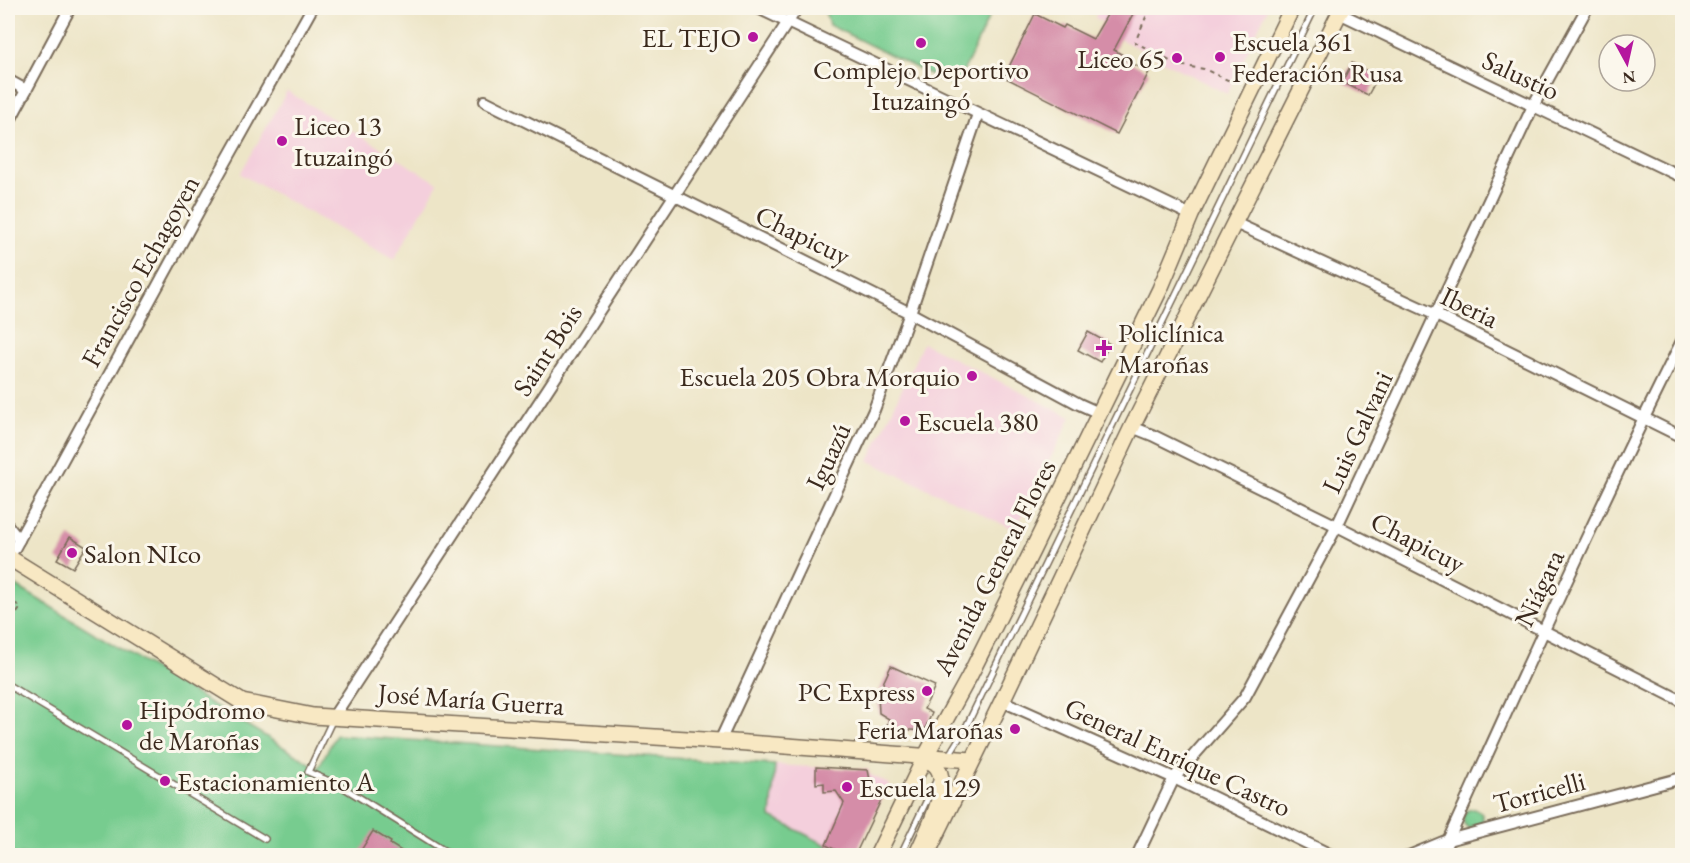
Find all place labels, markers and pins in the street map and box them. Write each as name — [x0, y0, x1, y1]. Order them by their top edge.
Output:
place label: EL TEJO — [642, 20, 741, 55]
place label: Escuela 361 Federación Rusa — [1232, 24, 1403, 90]
marker: EL TEJO — [746, 30, 760, 44]
marker: Complejo Deportivo Ituzaingó — [914, 36, 928, 50]
place label: Liceo 65 — [1077, 41, 1165, 76]
marker: Escuela 361 Federación Rusa — [1213, 50, 1227, 64]
marker: Liceo 65 — [1170, 51, 1184, 65]
place label: Complejo Deportivo Ituzaingó — [813, 52, 1029, 118]
place label: Liceo 13 Ituzaingó — [294, 108, 393, 174]
marker: Liceo 13 Ituzaingó — [275, 134, 289, 148]
place label: Policlínica Maroñas — [1118, 315, 1224, 381]
marker: Policlínica Maroñas — [1095, 339, 1113, 357]
place label: Escuela 205 Obra Morquio — [679, 359, 960, 394]
marker: Escuela 205 Obra Morquio — [965, 369, 979, 383]
place label: Escuela 380 — [917, 404, 1038, 439]
marker: Escuela 380 — [898, 414, 912, 428]
place label: Salon NIco — [84, 536, 201, 571]
marker: Salon NIco — [65, 546, 79, 560]
place label: PC Express — [798, 674, 915, 709]
marker: PC Express — [920, 684, 934, 698]
place label: Hipódromo de Maroñas — [139, 692, 265, 758]
place label: Feria Maroñas — [857, 712, 1003, 747]
marker: Hipódromo de Maroñas — [120, 718, 134, 732]
marker: Feria Maroñas — [1008, 722, 1022, 736]
place label: Estacionamiento A — [177, 764, 375, 799]
place label: Escuela 129 — [859, 770, 980, 805]
marker: Estacionamiento A — [158, 774, 172, 788]
marker: Escuela 129 — [840, 780, 854, 794]

